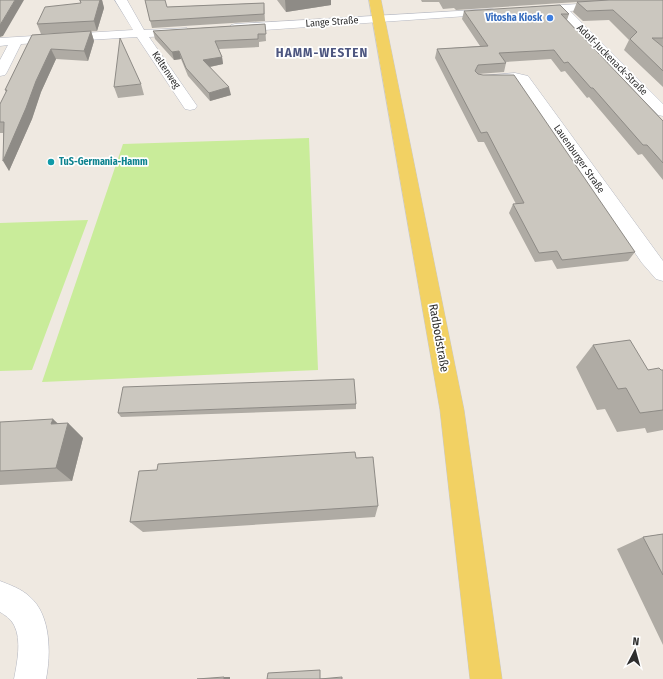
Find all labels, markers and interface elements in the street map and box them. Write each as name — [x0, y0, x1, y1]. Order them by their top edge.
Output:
place label: Vitosha Kiosk — [485, 12, 543, 24]
marker: Vitosha Kiosk — [545, 13, 555, 23]
street label: Lange Straße — [305, 14, 359, 30]
street label: Adolf-Juckenack-Straße — [574, 22, 650, 98]
district label: HAMM-WESTEN — [276, 45, 368, 60]
street label: Keltenweg — [149, 49, 183, 91]
street label: Lauenburger Straße — [551, 123, 607, 195]
place label: TuS-Germania-Hamm — [59, 156, 148, 168]
marker: TuS-Germania-Hamm — [46, 157, 56, 167]
street label: Radbodstraße — [426, 303, 452, 373]
north arrow — [615, 631, 655, 671]
text: N — [632, 635, 640, 648]

